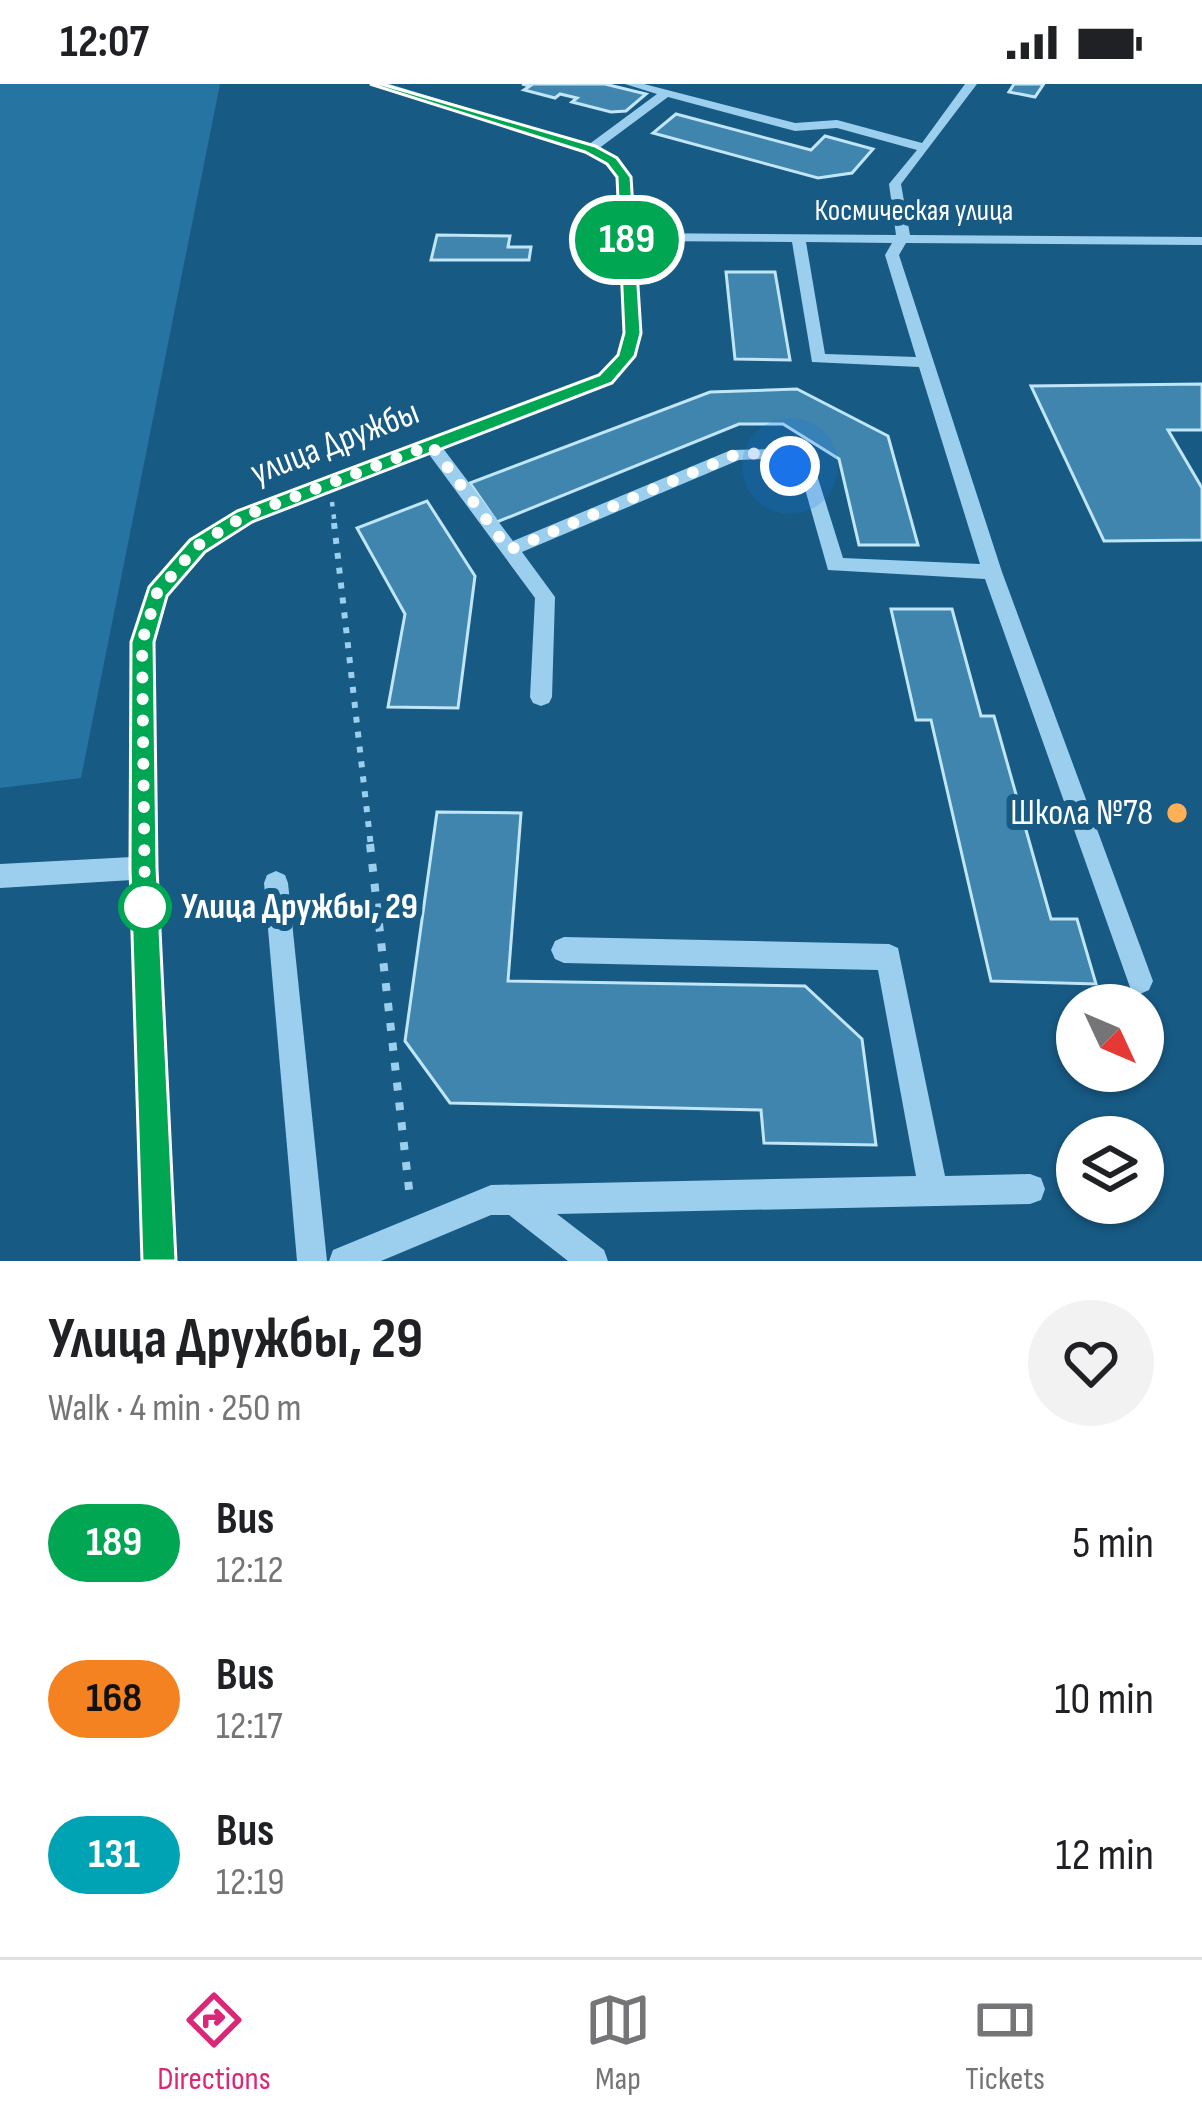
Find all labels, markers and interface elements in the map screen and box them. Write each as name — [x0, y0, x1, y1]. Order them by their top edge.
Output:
text: 12:07 — [60, 15, 149, 70]
street label: Космическая улица — [815, 193, 1013, 229]
line badge: 189 — [558, 201, 696, 279]
text: 189 — [599, 214, 655, 265]
street label: улица Дружбы — [245, 391, 425, 495]
your location — [760, 436, 820, 496]
place label: Школа №78 — [1010, 792, 1153, 835]
marker: Школа №78 — [1164, 800, 1190, 826]
marker: Улица Дружбы, 29 — [120, 882, 170, 932]
place label: Улица Дружбы, 29 — [181, 886, 418, 929]
north arrow — [1056, 984, 1164, 1092]
map controls — [1056, 984, 1164, 1224]
button: layers — [1056, 1116, 1164, 1224]
button: heart — [1028, 1300, 1154, 1426]
text: Улица Дружбы, 29 — [48, 1306, 423, 1374]
text: Walk · 4 min · 250 m — [48, 1385, 302, 1432]
text: Bus — [216, 1492, 274, 1547]
text: 5 min — [1072, 1516, 1154, 1571]
text: 189 — [86, 1517, 142, 1568]
text: 12:12 — [216, 1547, 284, 1594]
text: Bus — [216, 1648, 274, 1703]
text: 10 min — [1055, 1672, 1154, 1727]
text: 168 — [86, 1673, 142, 1724]
text: 12:17 — [216, 1703, 283, 1750]
text: Bus — [216, 1804, 274, 1859]
text: 12 min — [1056, 1828, 1154, 1883]
text: 131 — [88, 1829, 140, 1880]
text: 12:19 — [216, 1859, 284, 1906]
tab: Directions — [157, 1987, 271, 2099]
tab: Map — [585, 1987, 651, 2099]
tab: Tickets — [965, 1987, 1045, 2099]

